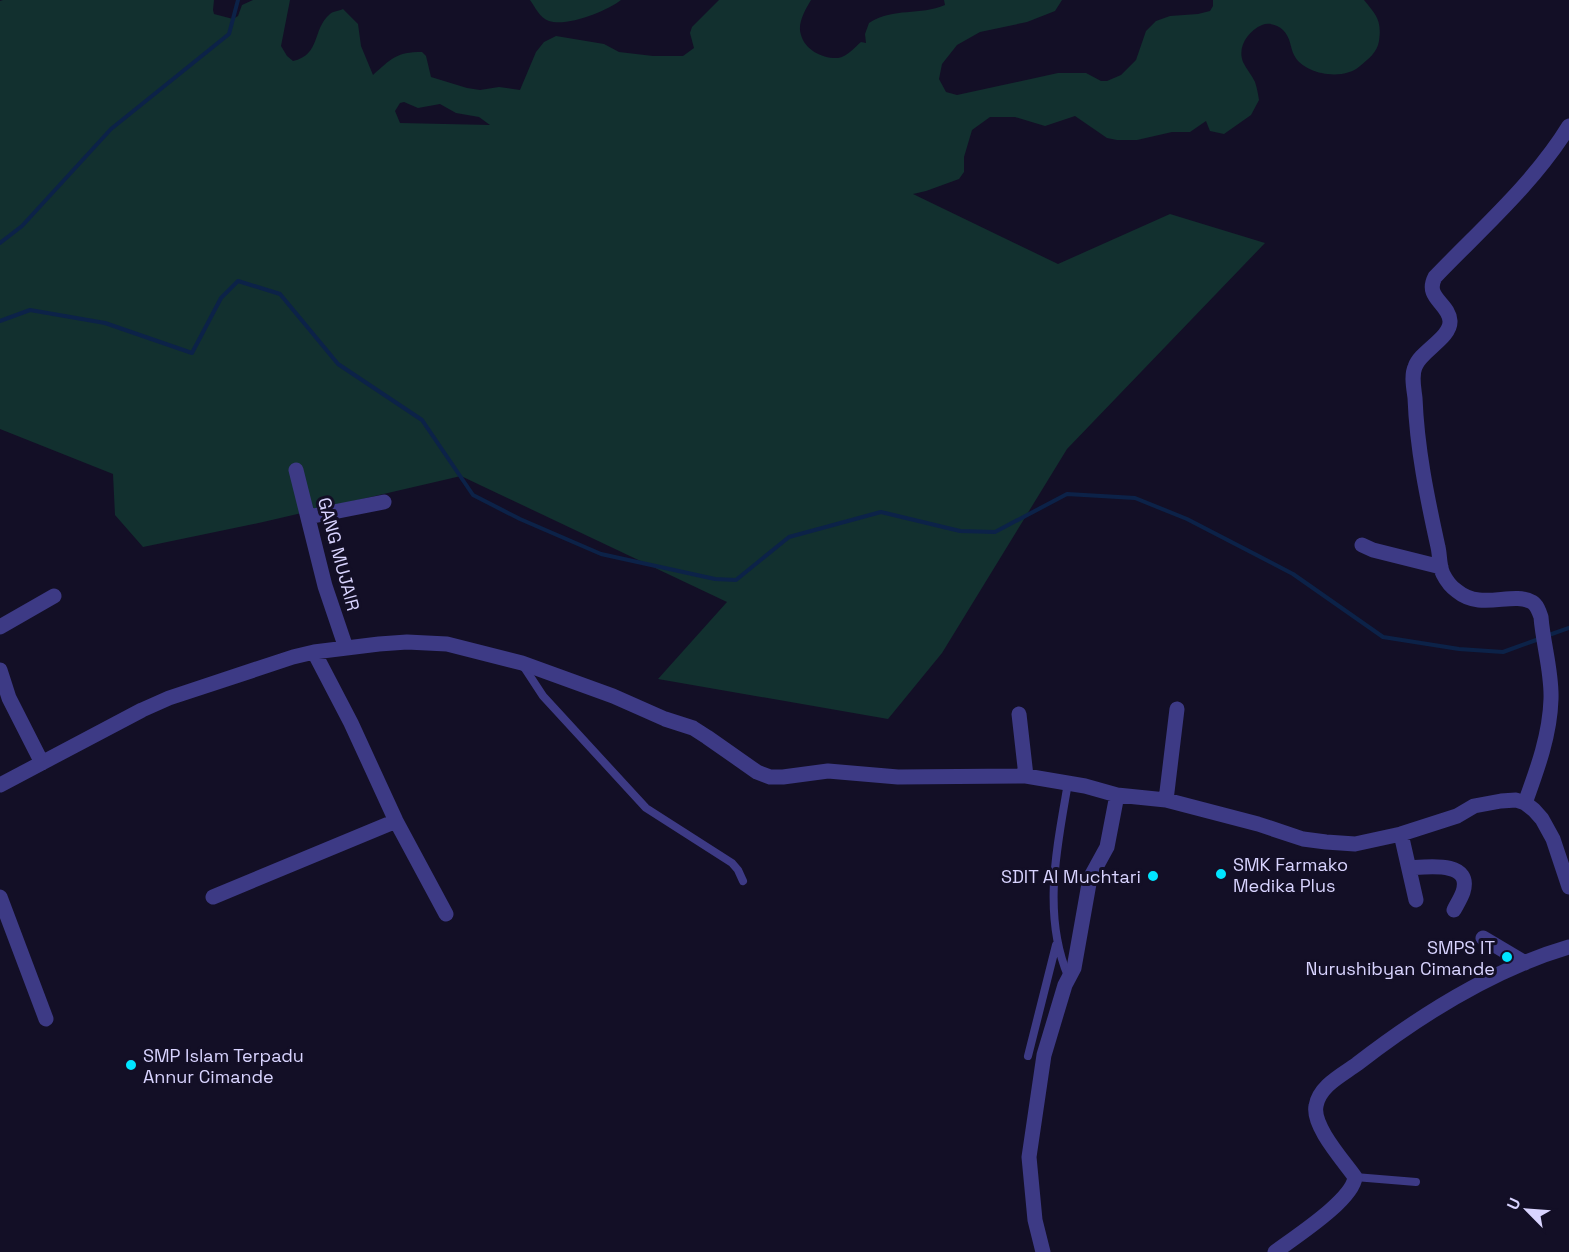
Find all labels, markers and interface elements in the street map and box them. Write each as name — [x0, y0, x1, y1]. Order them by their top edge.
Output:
street label: GANG MUJAIR — [313, 495, 365, 613]
place label: SMK Farmako Medika Plus — [1233, 853, 1348, 897]
place label: SDIT Al Muchtari — [1001, 865, 1141, 888]
marker: SMK Farmako Medika Plus — [1214, 867, 1228, 881]
marker: SDIT Al Muchtari — [1146, 869, 1160, 883]
place label: SMPS IT Nurushibyan Cimande — [1306, 936, 1495, 980]
marker: SMPS IT Nurushibyan Cimande — [1500, 950, 1514, 964]
place label: SMP Islam Terpadu Annur Cimande — [143, 1044, 304, 1088]
marker: SMP Islam Terpadu Annur Cimande — [124, 1058, 138, 1072]
north arrow — [1497, 1180, 1557, 1240]
text: U — [1502, 1195, 1526, 1213]

